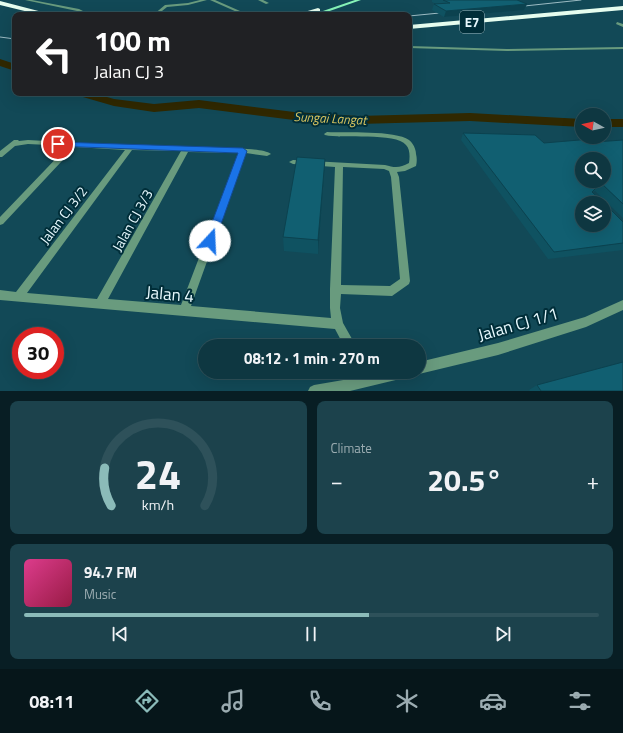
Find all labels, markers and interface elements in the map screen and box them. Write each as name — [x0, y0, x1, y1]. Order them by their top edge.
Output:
road number: E7 — [460, 11, 484, 33]
text: 100 m — [94, 19, 171, 62]
icon: left — [28, 28, 80, 80]
text: Jalan CJ 3 — [94, 58, 164, 85]
water label: Sungai Langat — [293, 106, 369, 130]
north arrow — [575, 108, 611, 144]
map controls — [575, 108, 611, 232]
pin — [41, 127, 75, 161]
icon: arrive — [47, 133, 69, 155]
button: search — [575, 152, 611, 188]
street label: Jalan CJ 3/2 — [34, 182, 92, 248]
street label: Jalan CJ 3/3 — [106, 185, 158, 255]
button: layers — [575, 196, 611, 232]
position arrow — [189, 220, 231, 262]
street label: Jalan 4 — [145, 279, 195, 309]
street label: Jalan CJ 1/1 — [475, 300, 561, 348]
speed limit sign: 30 — [12, 327, 64, 379]
text: 08:12 · 1 min · 270 m — [244, 347, 380, 370]
text: Climate — [331, 438, 372, 458]
text: 24 — [135, 441, 182, 504]
text: 20.5° — [427, 457, 502, 503]
text: − — [331, 464, 343, 498]
text: + — [587, 464, 599, 498]
text: km/h — [142, 493, 174, 515]
text: 94.7 FM — [84, 561, 137, 584]
text: Music — [84, 584, 116, 604]
icon: previous — [109, 623, 131, 645]
icon: pause — [300, 623, 322, 645]
icon: next — [492, 623, 514, 645]
icon: directions — [133, 687, 161, 715]
icon: music — [219, 687, 247, 715]
icon: phone — [306, 687, 334, 715]
icon: climate — [393, 687, 421, 715]
icon: car — [479, 687, 507, 715]
icon: filters — [566, 687, 594, 715]
text: 08:11 — [29, 688, 74, 715]

